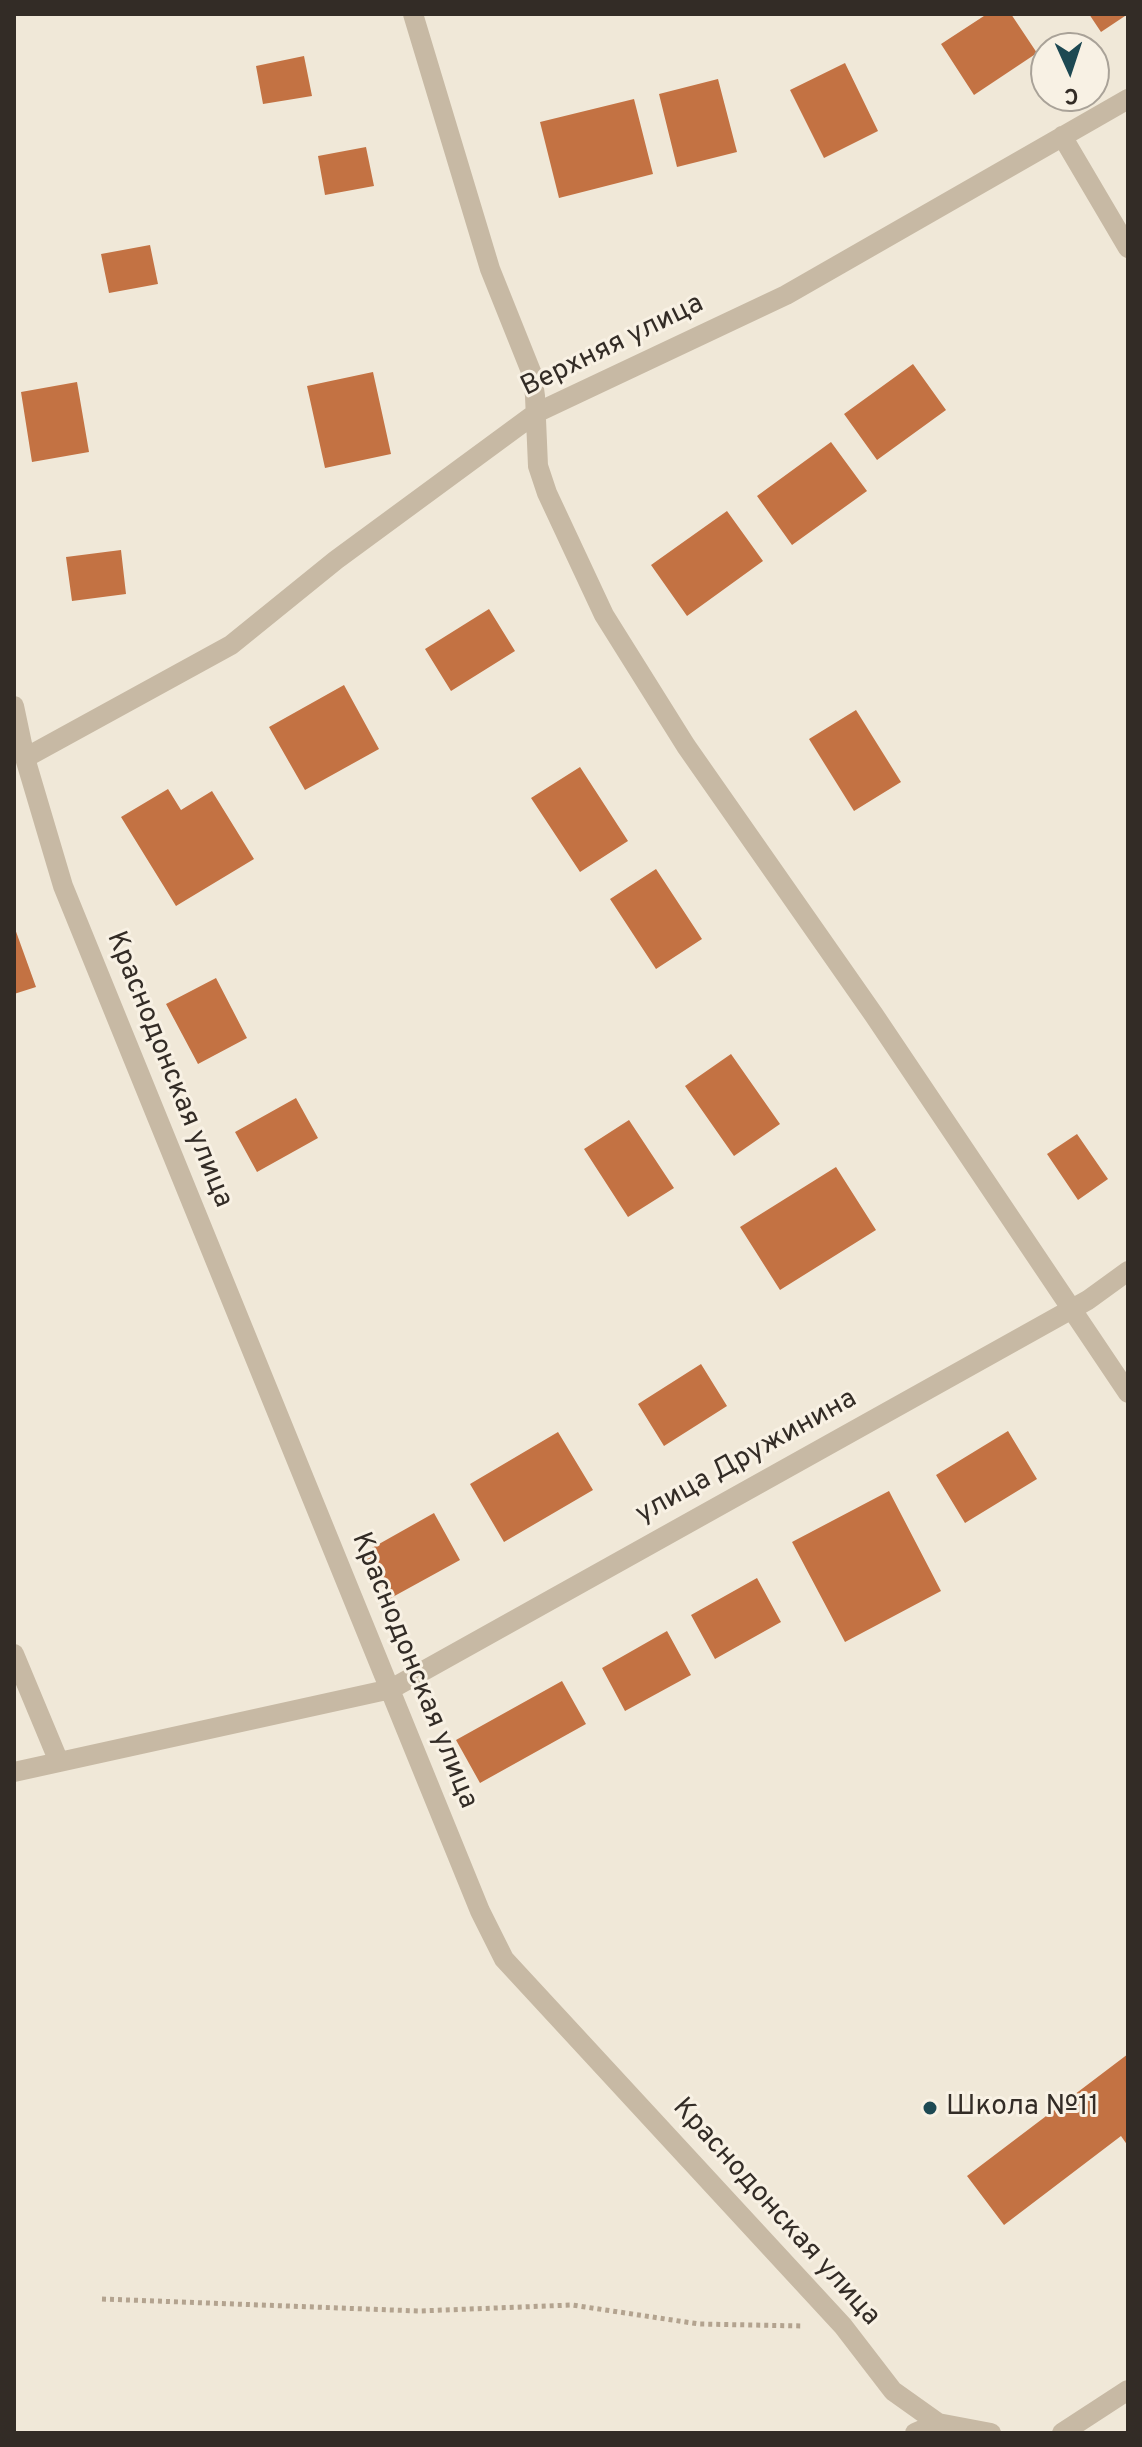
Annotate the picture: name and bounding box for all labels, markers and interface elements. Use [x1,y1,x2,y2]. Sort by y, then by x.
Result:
north arrow [1030,32,1110,112]
text: С [1063,81,1079,108]
street label: Верхняя улица [516,288,710,406]
street label: Краснодонская улица [97,927,239,1213]
street label: улица Дружинина [631,1383,863,1533]
street label: Краснодонская улица [342,1528,484,1814]
place label: Школа №11 [946,2091,1099,2125]
street label: Краснодонская улица [664,2092,886,2334]
marker: Школа №11 [921,2099,939,2117]

